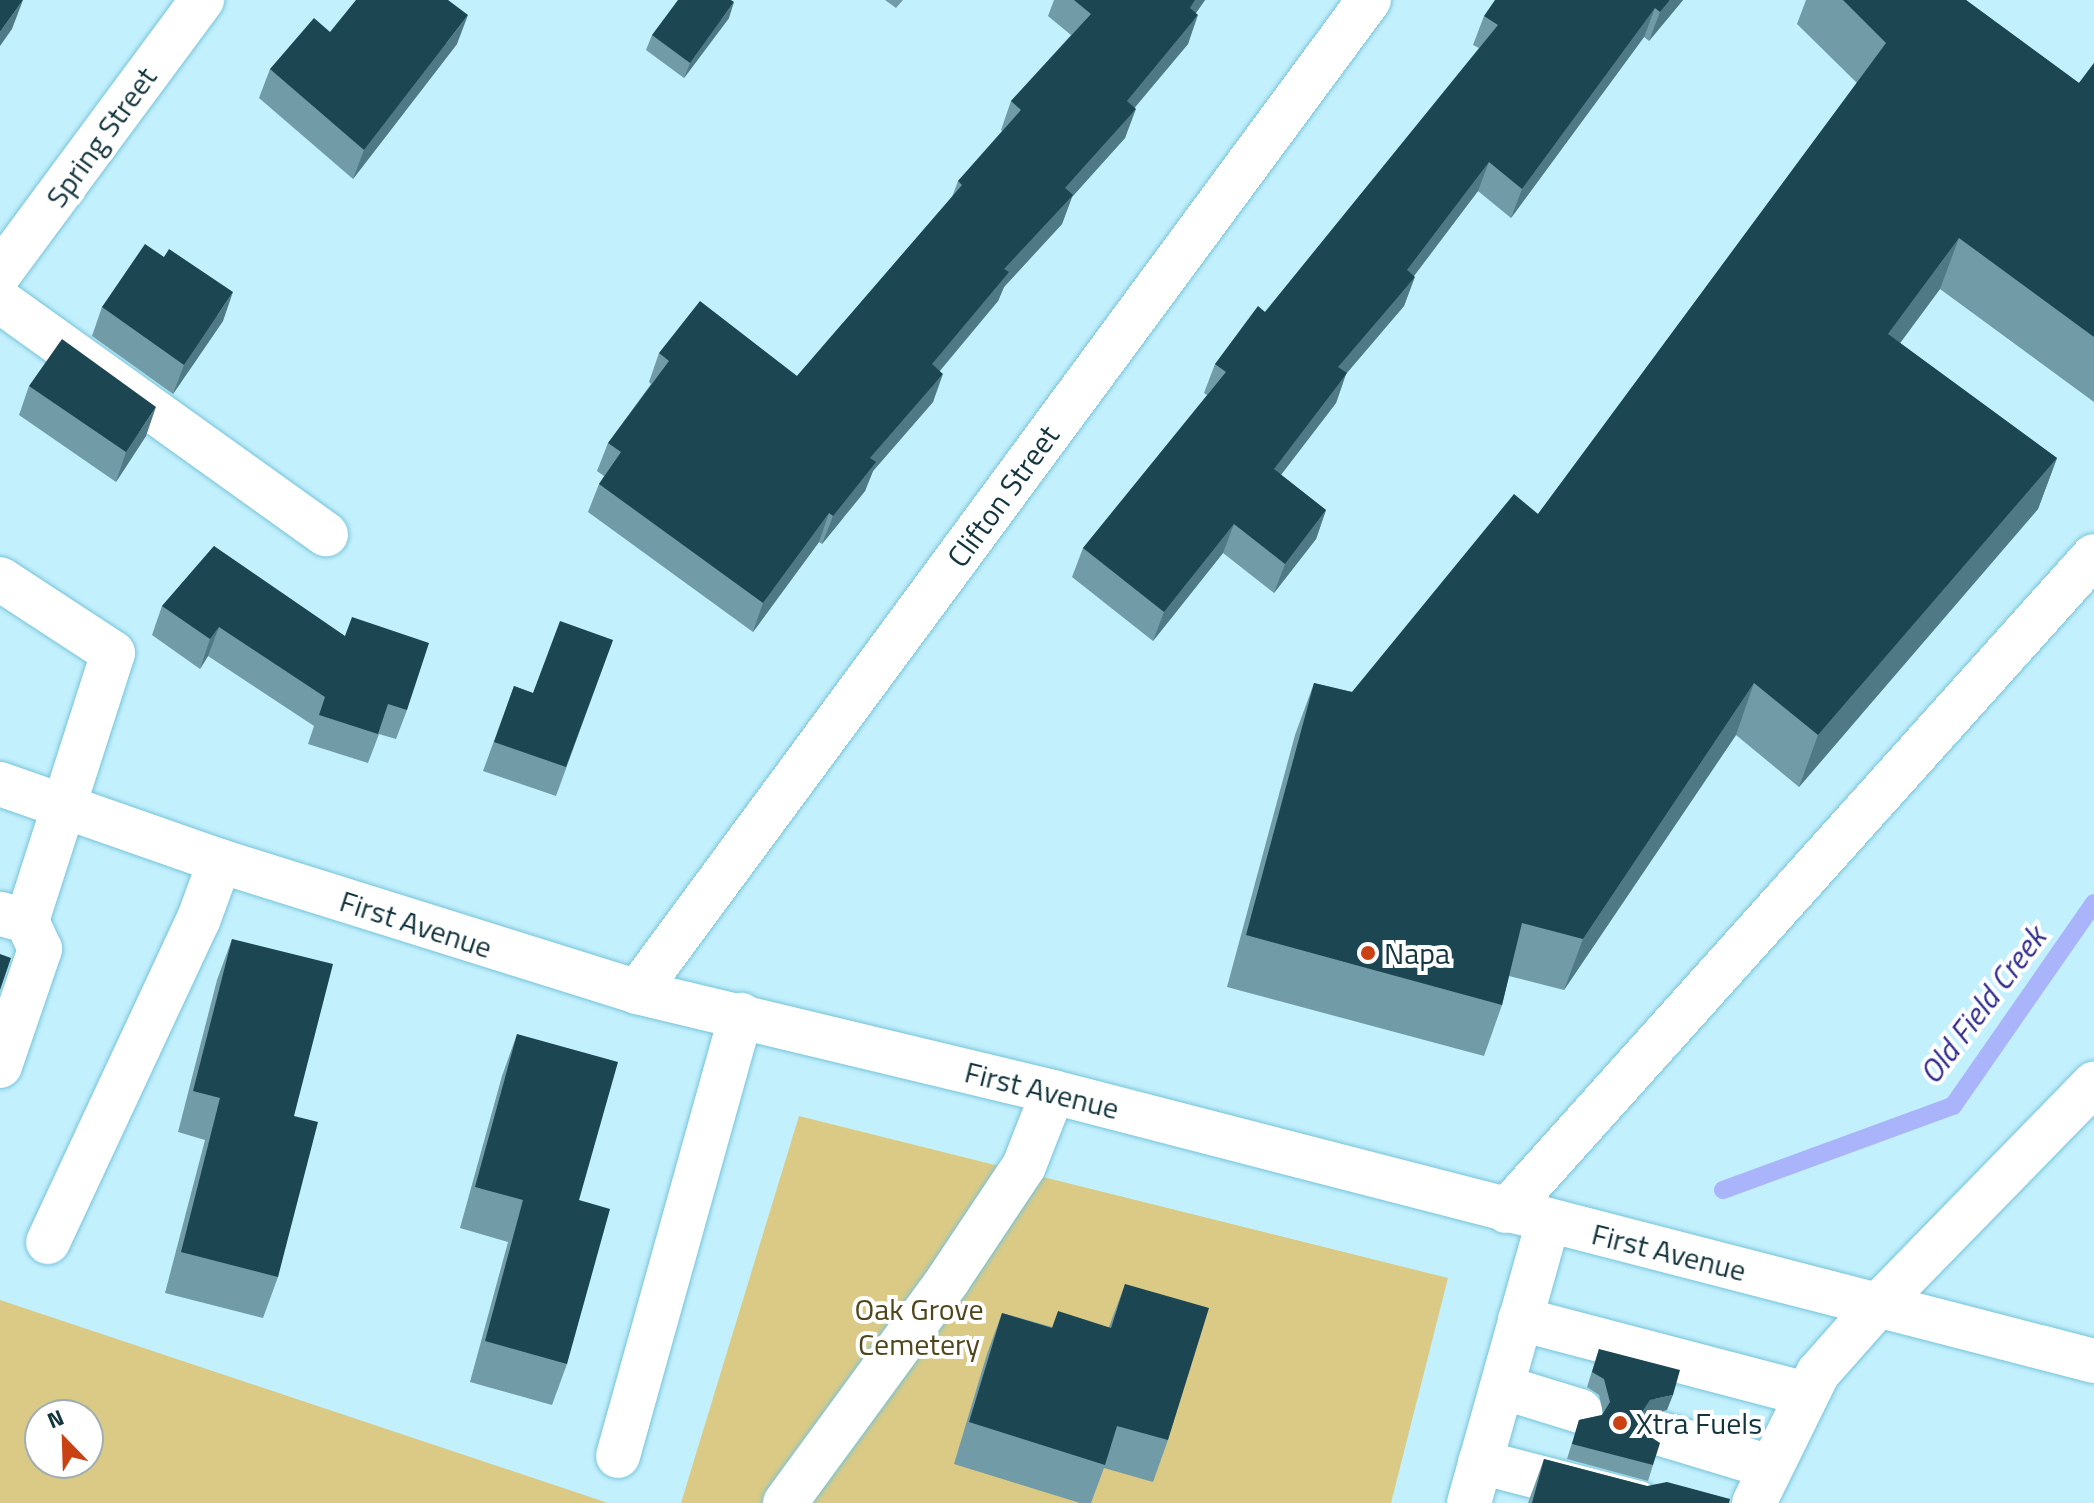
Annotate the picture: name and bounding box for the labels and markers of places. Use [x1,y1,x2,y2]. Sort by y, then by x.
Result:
place label: Napa [1384,935,1450,971]
marker: Napa [1359,944,1377,962]
place label: Xtra Fuels [1636,1405,1762,1441]
marker: Xtra Fuels [1611,1414,1629,1432]

